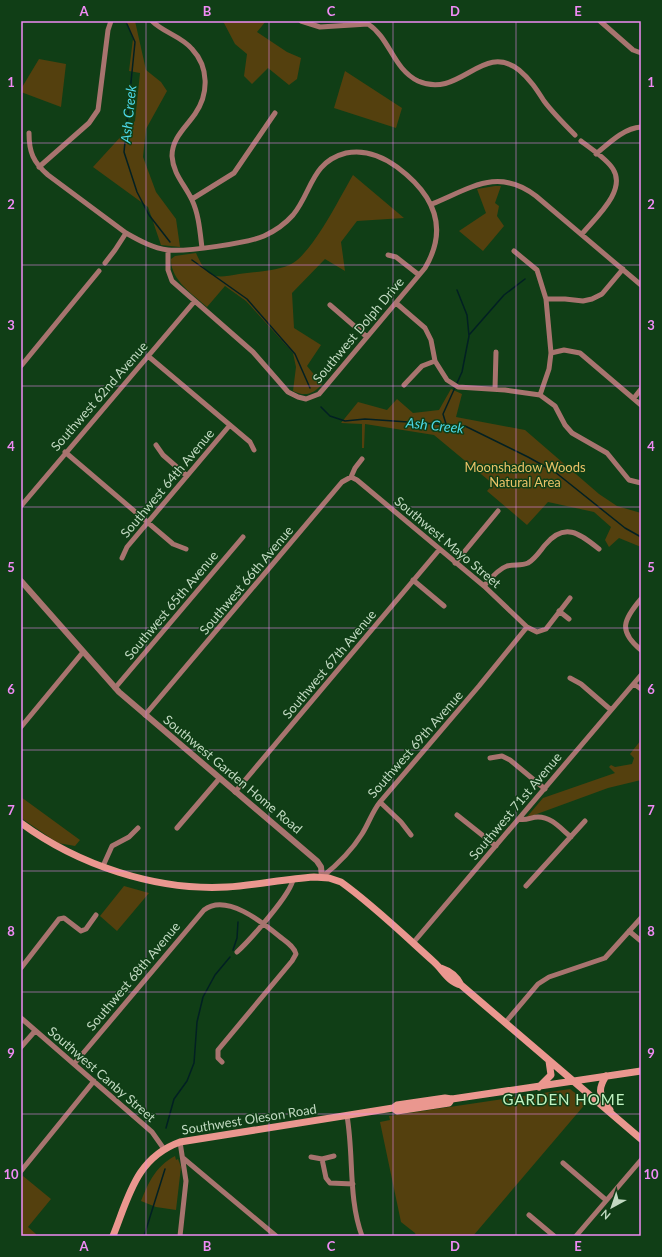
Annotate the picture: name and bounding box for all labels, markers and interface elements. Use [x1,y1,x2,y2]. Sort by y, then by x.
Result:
text: A [78,3,89,19]
text: B [203,3,212,19]
text: C [327,3,336,19]
text: D [450,3,460,19]
text: E [574,3,582,19]
text: 1 [7,74,15,90]
text: 1 [647,74,655,90]
water label: Ash Creek [116,84,140,145]
text: 2 [7,196,15,212]
text: 2 [647,196,655,212]
street label: Southwest Dolph Drive [309,274,407,386]
text: 3 [7,317,15,333]
text: 3 [647,317,655,333]
street label: Southwest 62nd Avenue [47,338,151,454]
water label: Ash Creek [404,413,465,437]
street label: Southwest 64th Avenue [117,425,217,541]
text: 4 [7,438,15,454]
text: 4 [647,438,655,454]
park label: Moonshadow Woods Natural Area [464,459,586,490]
street label: Southwest Mayo Street [392,493,505,591]
street label: Southwest 66th Avenue [196,522,296,638]
street label: Southwest 65th Avenue [121,547,221,663]
text: 5 [7,559,15,575]
text: 5 [647,559,655,575]
street label: Southwest 67th Avenue [279,606,379,722]
text: 6 [7,681,15,697]
text: 6 [647,681,655,697]
street label: Southwest 69th Avenue [364,687,466,801]
street label: Southwest Garden Home Road [160,711,306,837]
street label: Southwest 71st Avenue [465,749,565,863]
text: 7 [7,802,15,818]
text: 7 [647,802,655,818]
street label: Southwest 68th Avenue [83,918,183,1034]
text: 8 [7,923,15,939]
text: 8 [647,923,655,939]
street label: Southwest Canby Street [45,1023,159,1125]
text: 9 [7,1045,15,1061]
text: 9 [647,1045,655,1061]
district label: GARDEN HOME [503,1090,625,1108]
street label: Southwest Oleson Road [180,1100,318,1138]
text: 10 [3,1166,19,1182]
text: 10 [643,1166,659,1182]
north arrow [592,1187,632,1227]
text: N [598,1207,613,1223]
text: A [78,1238,89,1254]
text: B [203,1238,212,1254]
text: C [327,1238,336,1254]
text: D [450,1238,460,1254]
text: E [574,1238,582,1254]

